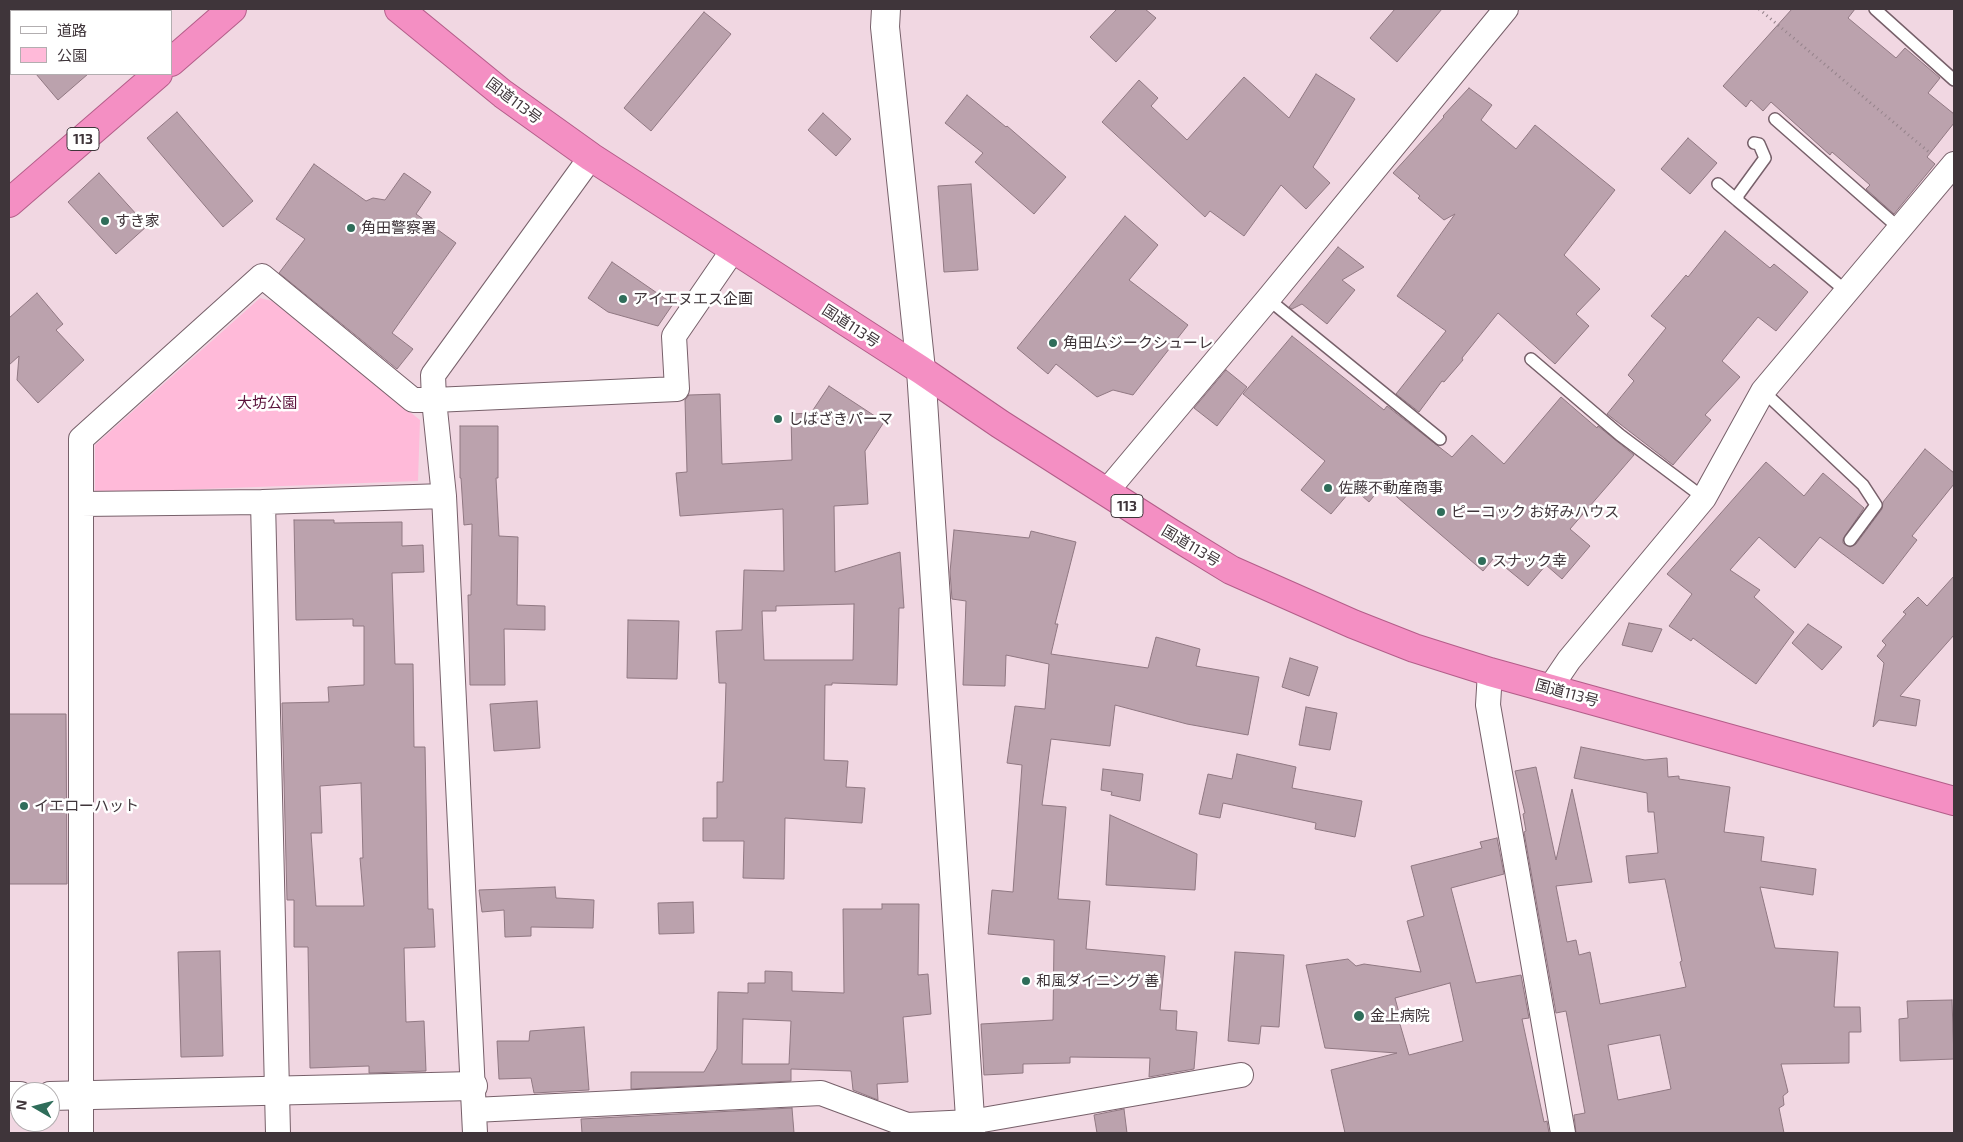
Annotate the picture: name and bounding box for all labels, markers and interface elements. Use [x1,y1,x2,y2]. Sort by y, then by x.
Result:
legend [10,10,172,75]
text: 道路 [57,21,87,39]
text: 公園 [57,46,87,64]
street label: 国道113号 [483,74,545,128]
road number: 113 [67,128,99,150]
place label: すき家 [115,212,160,230]
marker: すき家 [99,215,111,227]
place label: 角田警察署 [361,219,436,237]
marker: 角田警察署 [345,222,357,234]
place label: アイエヌエス企画 [633,290,753,308]
marker: アイエヌエス企画 [617,293,629,305]
street label: 国道113号 [819,301,883,351]
place label: 角田ムジークシューレ [1063,334,1213,352]
marker: 角田ムジークシューレ [1047,337,1059,349]
park label: 大坊公園 [237,394,297,412]
place label: しばざきパーマ [788,410,893,428]
marker: しばざきパーマ [772,413,784,425]
place label: 佐藤不動産商事 [1338,479,1443,497]
marker: 佐藤不動産商事 [1322,482,1334,494]
road number: 113 [1111,494,1143,518]
place label: ピーコック お好みハウス [1451,503,1619,521]
marker: ピーコック お好みハウス [1435,506,1447,518]
street label: 国道113号 [1158,521,1224,571]
place label: スナック幸 [1492,552,1567,570]
marker: スナック幸 [1476,555,1488,567]
street label: 国道113号 [1533,676,1601,710]
place label: イエローハット [34,797,139,815]
marker: イエローハット [18,800,30,812]
place label: 和風ダイニング 善 [1036,972,1159,990]
marker: 和風ダイニング 善 [1020,975,1032,987]
place label: 金上病院 [1370,1007,1430,1025]
marker: 金上病院 [1352,1009,1366,1023]
north arrow [10,1082,60,1132]
text: N [12,1099,30,1111]

